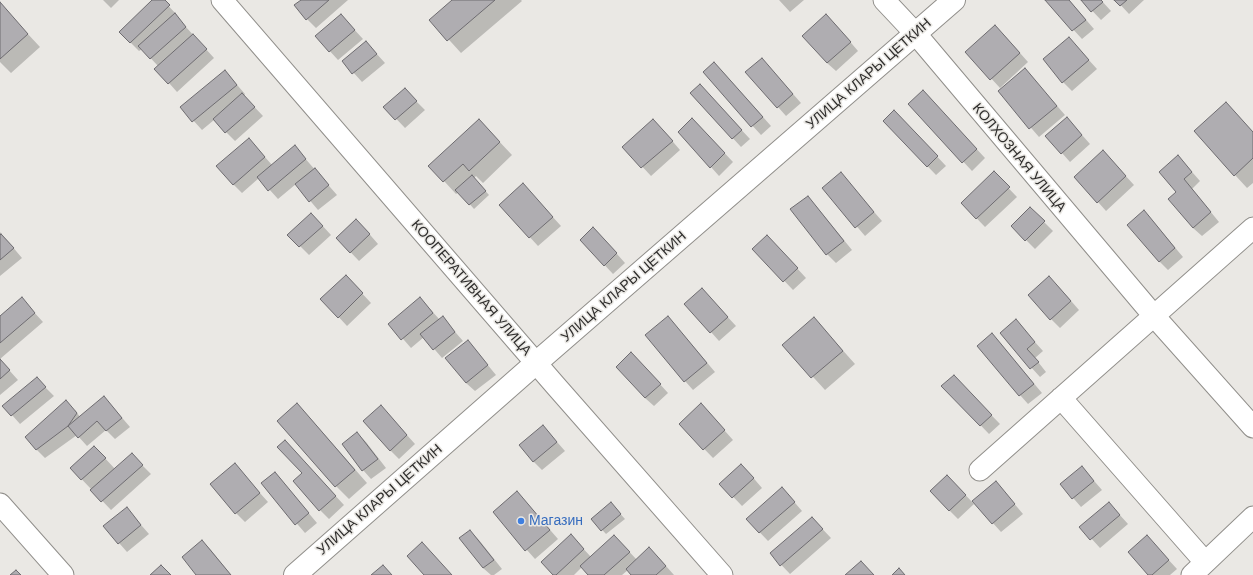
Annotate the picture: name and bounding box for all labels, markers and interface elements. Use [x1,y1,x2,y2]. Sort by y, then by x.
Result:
street label: УЛИЦА КЛАРЫ ЦЕТКИН [803,15,935,133]
street label: КОЛХОЗНАЯ УЛИЦА [969,100,1069,216]
street label: КООПЕРАТИВНАЯ УЛИЦА [407,217,535,359]
street label: УЛИЦА КЛАРЫ ЦЕТКИН [558,228,690,346]
street label: УЛИЦА КЛАРЫ ЦЕТКИН [314,441,446,559]
place label: Магазин [529,513,583,529]
marker: Магазин [516,516,526,526]

